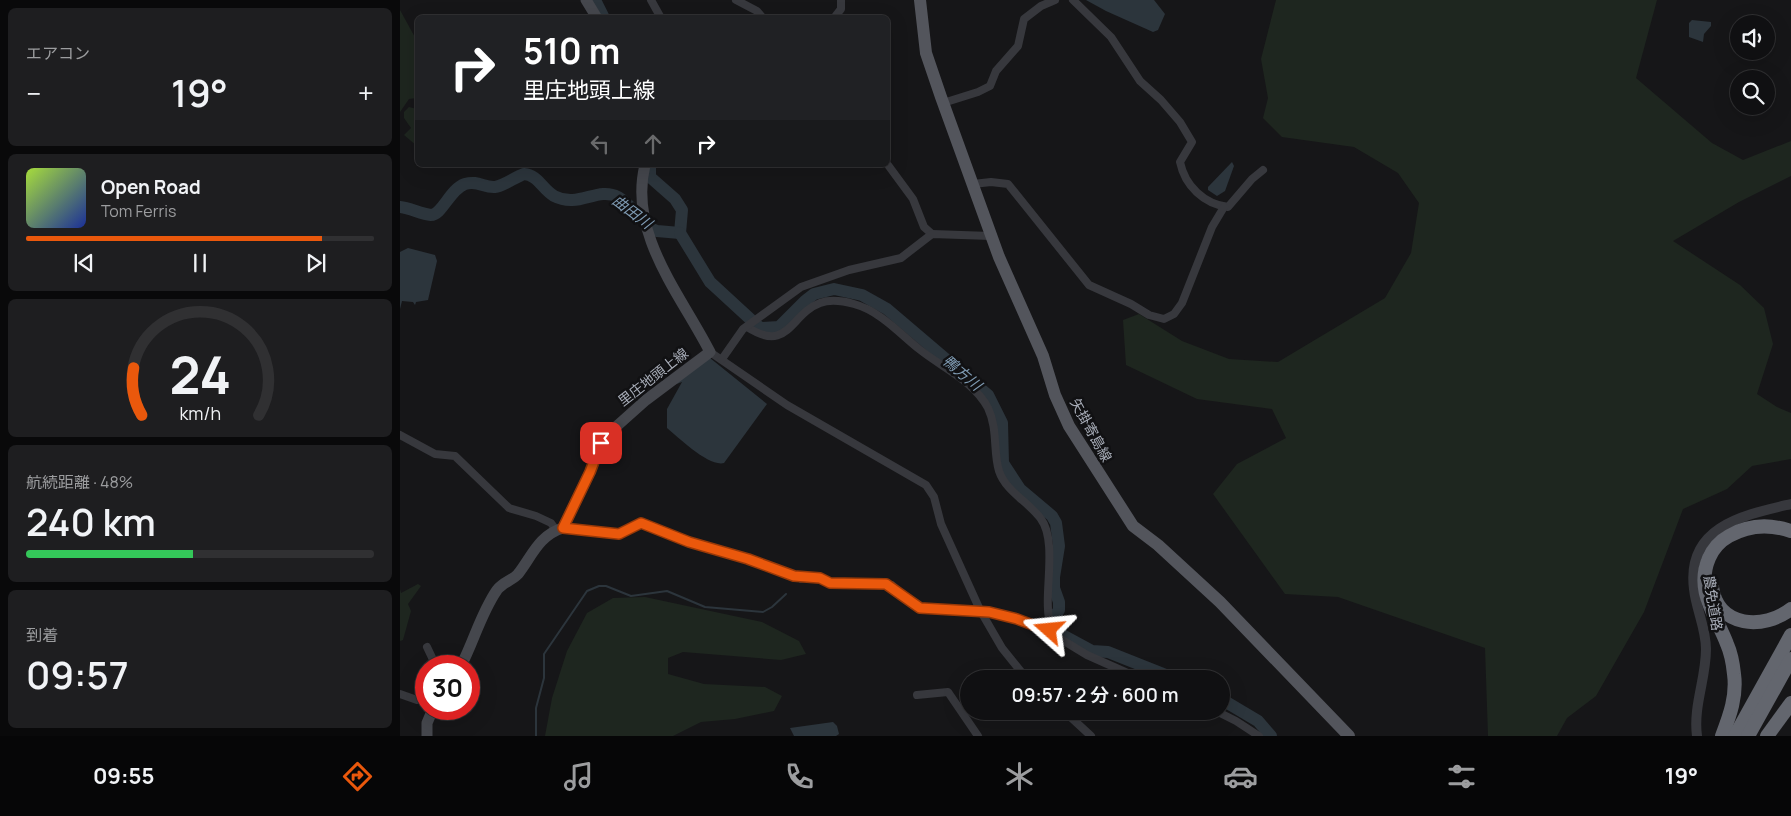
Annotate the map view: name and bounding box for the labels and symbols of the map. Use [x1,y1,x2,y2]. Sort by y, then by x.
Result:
water label: 曲田川 [608,190,658,235]
street label: 里庄地頭上線 [614,343,692,410]
water label: 鴨方川 [938,350,988,396]
street label: 矢掛寄島線 [1066,395,1117,465]
pin [580,422,622,464]
street label: 農免道路 [1700,574,1727,632]
position arrow [1022,603,1074,655]
speed limit sign: 30 [415,655,480,720]

